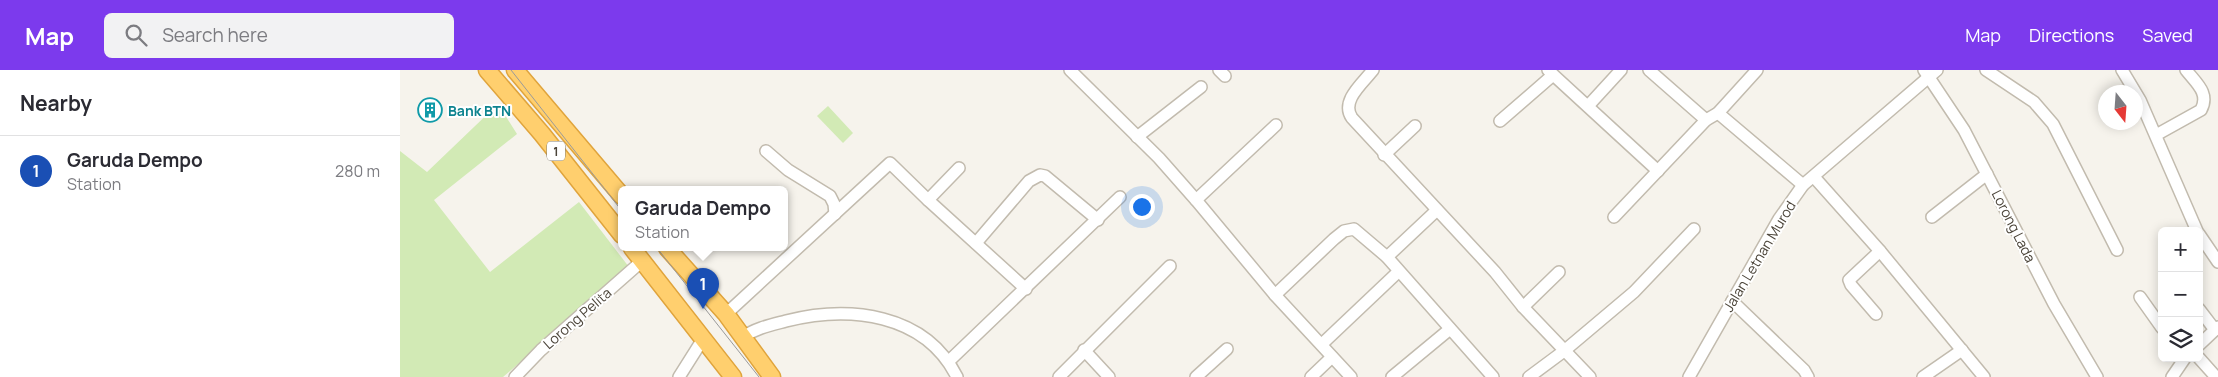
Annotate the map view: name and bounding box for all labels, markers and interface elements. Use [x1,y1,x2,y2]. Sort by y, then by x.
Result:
search box [104,13,454,58]
text: Map [25,19,74,52]
icon: search [122,21,150,49]
text: Search here [162,22,268,48]
text: Map [1965,23,2001,47]
text: Directions [2029,23,2114,47]
text: Saved [2142,23,2193,47]
north arrow [2098,85,2143,130]
text: Nearby [20,89,92,117]
building icon: Bank BTN [417,97,443,123]
place label: Bank BTN [448,101,511,120]
road number: 1 [547,142,565,160]
text: Garuda Dempo [67,147,203,173]
text: 1 [32,160,40,182]
text: 280 m [335,160,380,182]
text: Station [67,173,121,195]
popup [618,186,788,251]
street label: Lorong Lada [1988,186,2040,266]
your location [1129,194,1155,220]
text: Garuda Dempo [635,195,771,221]
street label: Jalan Letnan Murod [1718,197,1800,315]
text: Station [635,221,689,243]
map controls [2158,227,2203,362]
button: + [2158,227,2203,272]
pin: 1 [687,268,719,309]
button: − [2158,272,2203,317]
street label: Lorong Pelita [539,283,615,353]
button: layers [2158,317,2203,362]

